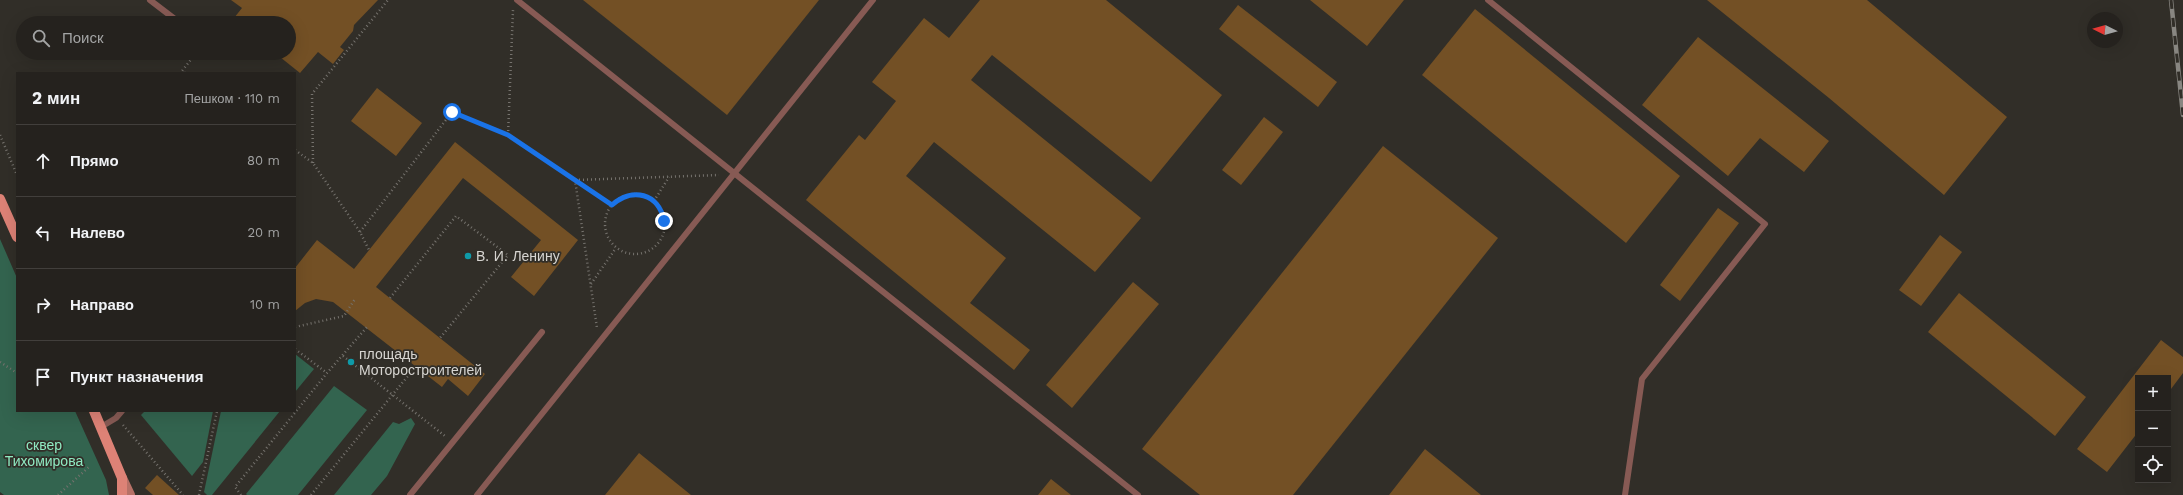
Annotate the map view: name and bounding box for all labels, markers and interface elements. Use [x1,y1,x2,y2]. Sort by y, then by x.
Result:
north arrow [2087,12,2123,48]
search box [16,16,296,60]
icon: search [30,27,52,49]
text: Поиск [62,29,104,47]
text: 2 мин [32,88,80,108]
text: Пешком · 110 m [184,91,280,106]
route start [443,103,461,121]
icon: ahead [32,150,54,172]
text: Прямо [70,152,119,170]
text: 80 m [247,153,280,168]
route end [655,212,673,230]
icon: left [32,222,54,244]
text: Налево [70,224,125,242]
text: 20 m [248,225,280,240]
place label: В. И. Ленину [476,248,560,264]
marker: В. И. Ленину [463,251,473,261]
icon: right [32,294,54,316]
text: Направо [70,296,134,314]
text: 10 m [250,297,280,312]
place label: площадь Моторостроителей [359,346,482,378]
marker: площадь Моторостроителей [346,357,356,367]
icon: arrive [32,366,54,388]
text: Пункт назначения [70,368,203,386]
map controls [2135,375,2171,483]
button: + [2135,375,2171,411]
button: − [2135,411,2171,447]
park label: сквер Тихомирова [5,437,83,469]
button: locate [2135,447,2171,483]

